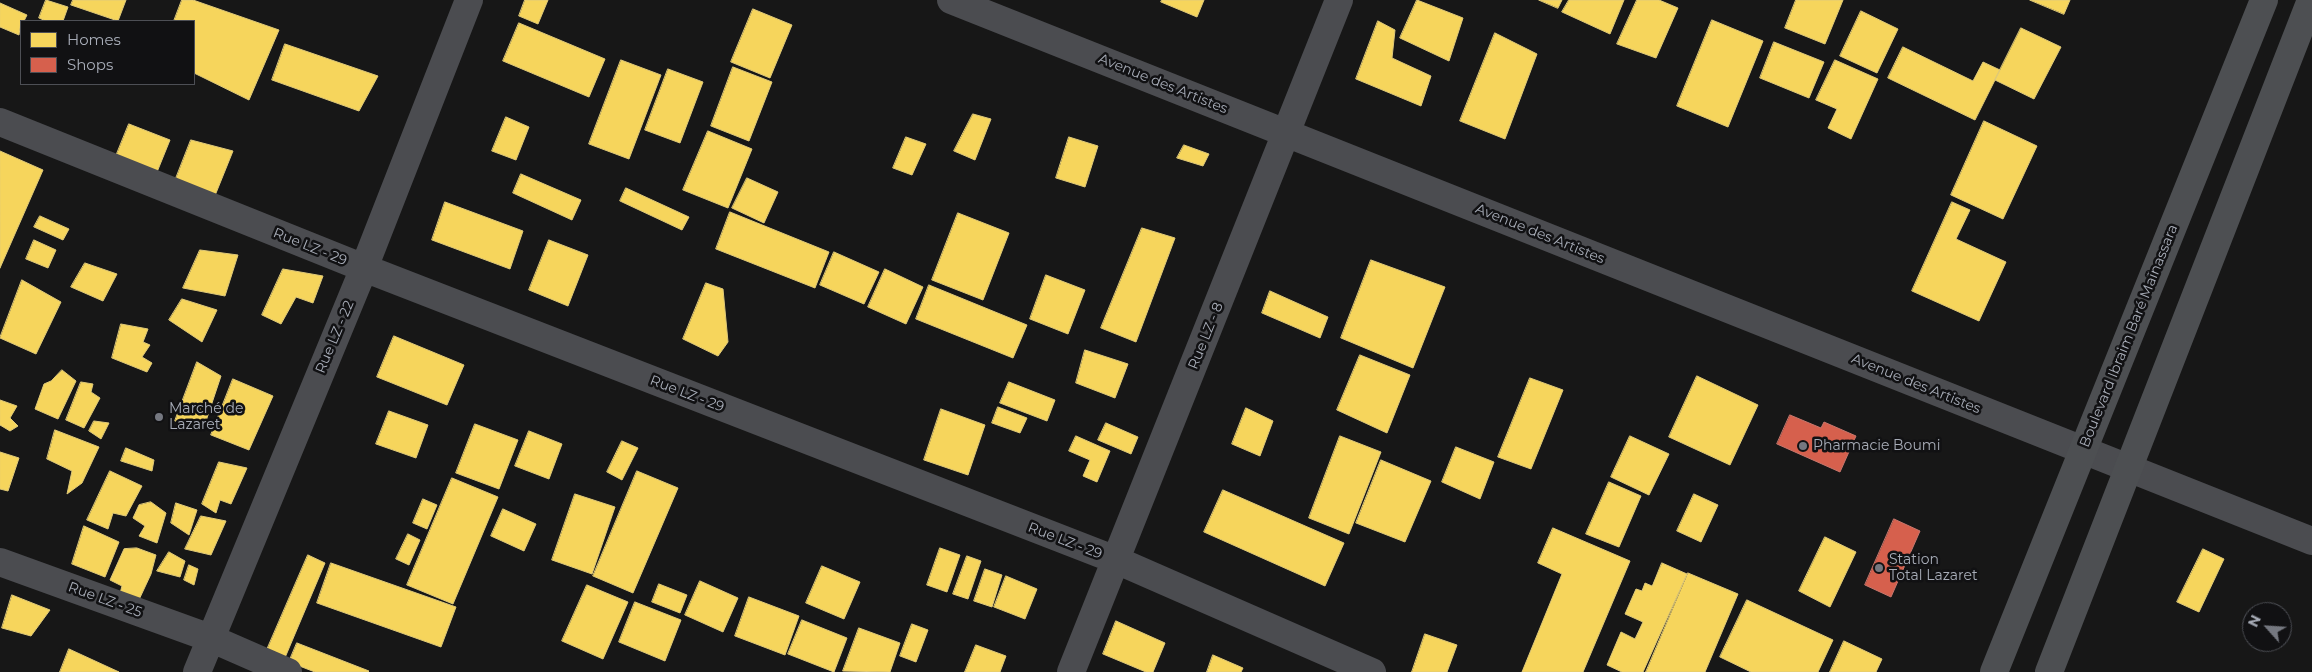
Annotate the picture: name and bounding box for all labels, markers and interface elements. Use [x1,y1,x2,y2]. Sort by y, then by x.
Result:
legend [20,20,195,85]
text: Homes [67,30,121,49]
street label: Avenue des Artistes [1096,50,1230,118]
text: Shops [67,55,113,74]
street label: Avenue des Artistes [1473,200,1607,268]
street label: Boulevard Ibraim Baré Maïnassara [2076,222,2182,450]
street label: Rue LZ - 29 [271,225,349,269]
street label: Rue LZ - 22 [312,298,358,376]
street label: Rue LZ - 8 [1185,300,1227,372]
street label: Avenue des Artistes [1849,350,1983,418]
street label: Rue LZ - 29 [647,372,727,416]
place label: Marché de Lazaret [169,401,243,434]
marker: Marché de Lazaret [153,411,165,423]
place label: Pharmacie Boumi [1813,438,1940,454]
marker: Pharmacie Boumi [1797,440,1809,452]
street label: Rue LZ - 29 [1025,519,1105,563]
place label: Station Total Lazaret [1889,552,1978,584]
marker: Station Total Lazaret [1873,562,1885,574]
street label: Rue LZ - 25 [66,579,144,621]
north arrow [2242,602,2292,652]
text: N [2244,612,2265,630]

